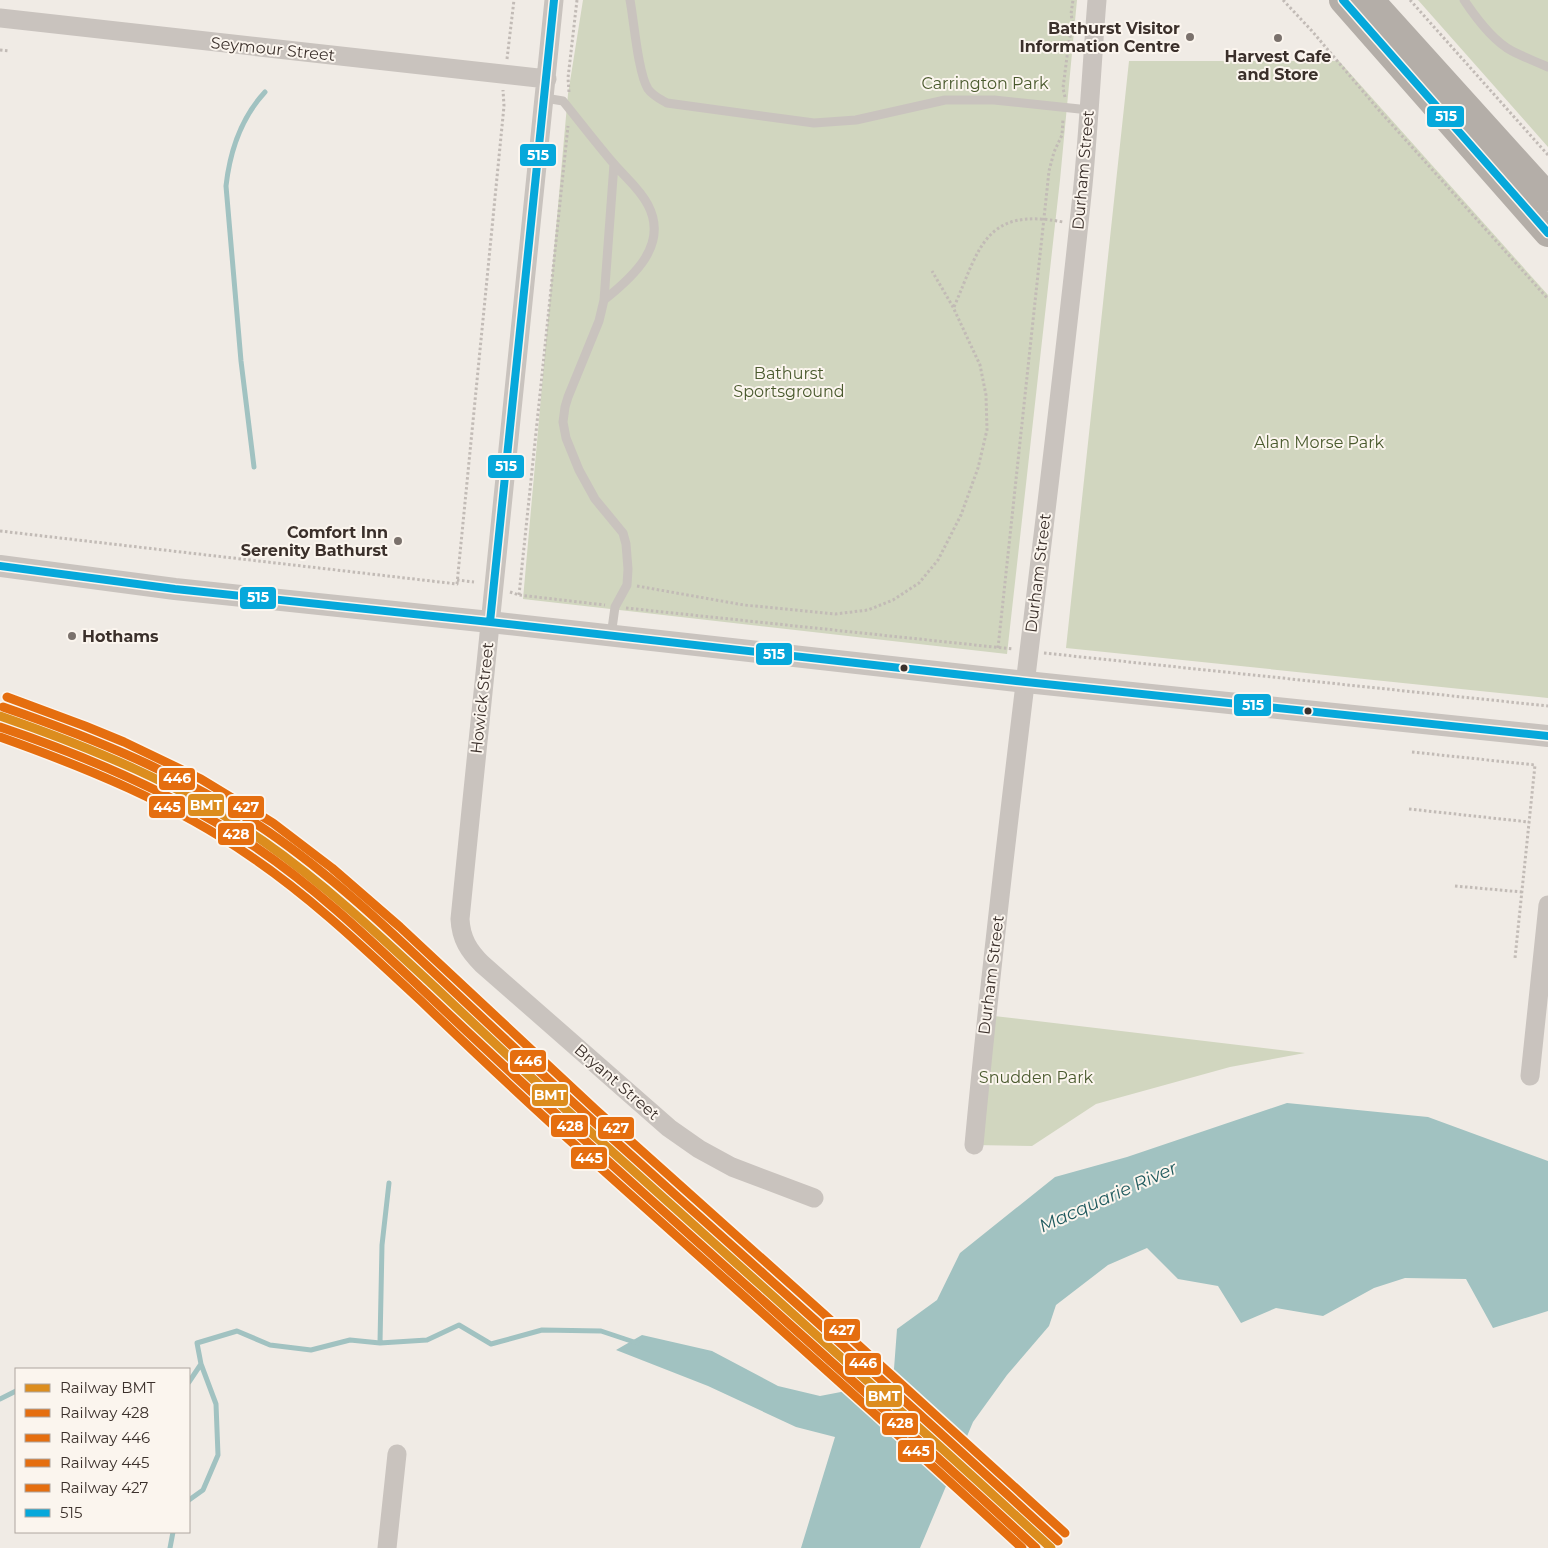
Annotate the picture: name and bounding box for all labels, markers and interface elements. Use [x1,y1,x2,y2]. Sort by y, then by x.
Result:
place label: Bathurst Visitor Information Centre [1020,19,1180,56]
marker: Bathurst Visitor Information Centre [1184,31,1196,43]
marker: Harvest Cafe and Store [1272,32,1284,44]
street label: Seymour Street [210,33,337,65]
place label: Harvest Cafe and Store [1225,47,1331,84]
park label: Carrington Park [921,74,1049,93]
line badge: 515 [1426,105,1465,128]
text: 515 [1435,107,1457,125]
street label: Durham Street [1068,109,1098,231]
line badge: 515 [519,143,557,167]
text: 515 [527,146,549,164]
park label: Bathurst Sportsground [733,364,845,401]
park label: Alan Morse Park [1254,433,1384,452]
line badge: 515 [487,454,525,479]
text: 515 [495,457,517,475]
street label: Durham Street [1021,512,1055,634]
place label: Comfort Inn Serenity Bathurst [241,523,388,560]
marker: Comfort Inn Serenity Bathurst [392,535,404,547]
line badge: 515 [239,586,277,610]
text: 515 [247,588,269,606]
place label: Hothams [82,627,159,646]
marker: Hothams [66,630,78,642]
street label: Howick Street [467,641,497,755]
line badge: 515 [755,642,793,666]
text: 515 [763,645,785,663]
unlabelled marker [899,663,909,673]
line badge: 515 [1233,693,1272,717]
text: 515 [1242,696,1264,714]
unlabelled marker [1303,706,1313,716]
line badge: 446 [158,767,196,791]
text: 446 [163,769,191,787]
line badge: BMT [187,793,225,817]
line badge: 445 [148,795,186,819]
line badge: 427 [227,795,265,819]
text: BMT [190,796,223,814]
text: 445 [153,798,181,816]
text: 427 [233,798,260,816]
line badge: 428 [217,822,255,846]
text: 428 [222,825,250,843]
street label: Durham Street [974,914,1008,1036]
street label: Bryant Street [571,1040,664,1124]
line badge: 446 [509,1049,547,1073]
text: 446 [514,1052,542,1070]
park label: Snudden Park [979,1068,1094,1087]
line badge: BMT [531,1083,569,1107]
text: BMT [534,1086,567,1104]
line badge: 428 [550,1114,589,1138]
line badge: 427 [597,1116,635,1140]
text: 428 [556,1117,584,1135]
text: 427 [603,1119,630,1137]
line badge: 445 [570,1146,608,1170]
text: 445 [575,1149,603,1167]
water label: Macquarie River [1036,1156,1181,1237]
line badge: 427 [823,1318,861,1342]
text: 427 [829,1321,856,1339]
line badge: 446 [844,1352,882,1376]
text: 446 [849,1354,877,1372]
legend [15,1368,190,1533]
text: Railway BMT [60,1378,156,1397]
line badge: BMT [865,1384,903,1408]
text: BMT [868,1387,901,1405]
text: Railway 428 [60,1403,149,1422]
line badge: 428 [881,1412,919,1436]
text: 428 [886,1414,914,1432]
text: Railway 446 [60,1428,150,1447]
line badge: 445 [897,1439,935,1463]
text: 445 [902,1442,930,1460]
text: Railway 445 [60,1453,150,1472]
text: Railway 427 [60,1478,149,1497]
text: 515 [60,1503,82,1522]

